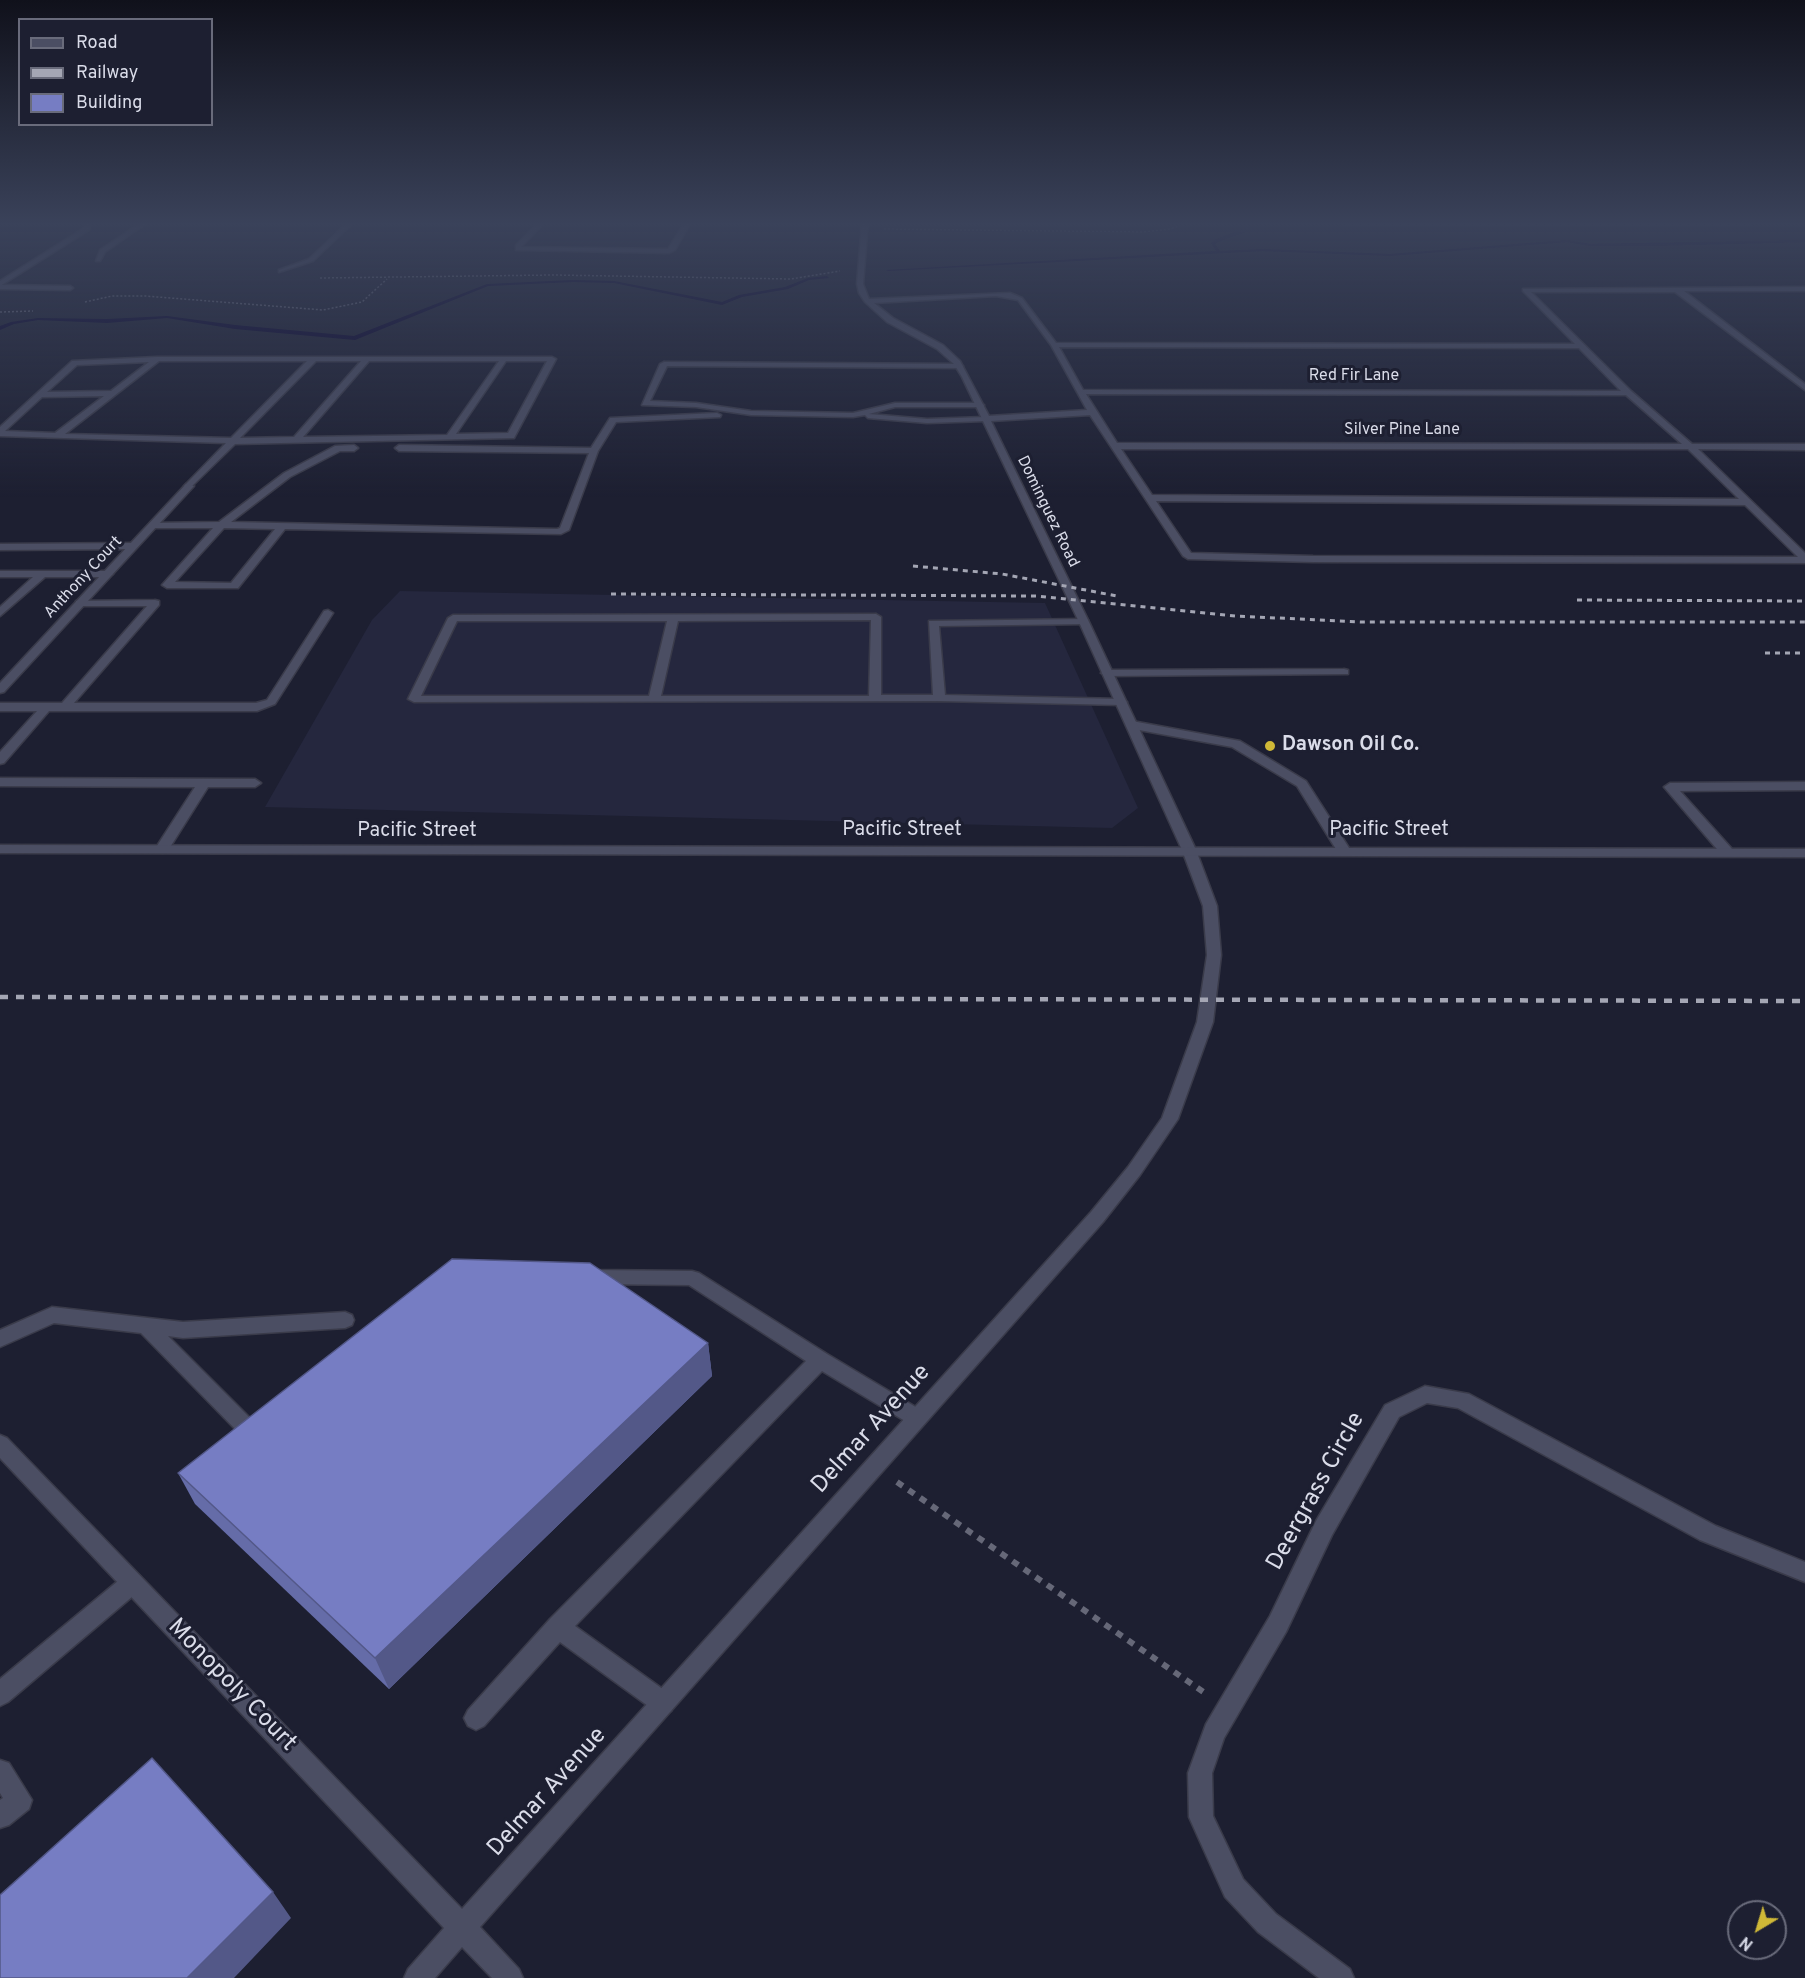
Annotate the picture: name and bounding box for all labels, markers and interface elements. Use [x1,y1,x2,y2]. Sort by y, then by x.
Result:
legend [18,18,213,126]
text: Road [76,32,118,55]
text: Railway [76,62,138,85]
text: Building [76,92,142,115]
street label: Red Fir Lane [1309,367,1399,387]
street label: Silver Pine Lane [1344,421,1460,441]
street label: Dominguez Road [1012,453,1082,571]
street label: Anthony Court [41,533,127,623]
place label: Dawson Oil Co. [1282,734,1419,758]
marker: Dawson Oil Co. [1263,739,1277,753]
street label: Pacific Street [842,819,962,843]
street label: Pacific Street [1329,819,1449,843]
street label: Pacific Street [357,820,477,844]
street label: Delmar Avenue [806,1359,938,1501]
street label: Deergrass Circle [1262,1408,1372,1576]
street label: Monopoly Court [160,1614,302,1758]
street label: Delmar Avenue [482,1722,614,1864]
north arrow [1727,1900,1787,1960]
text: N [1736,1931,1758,1954]

